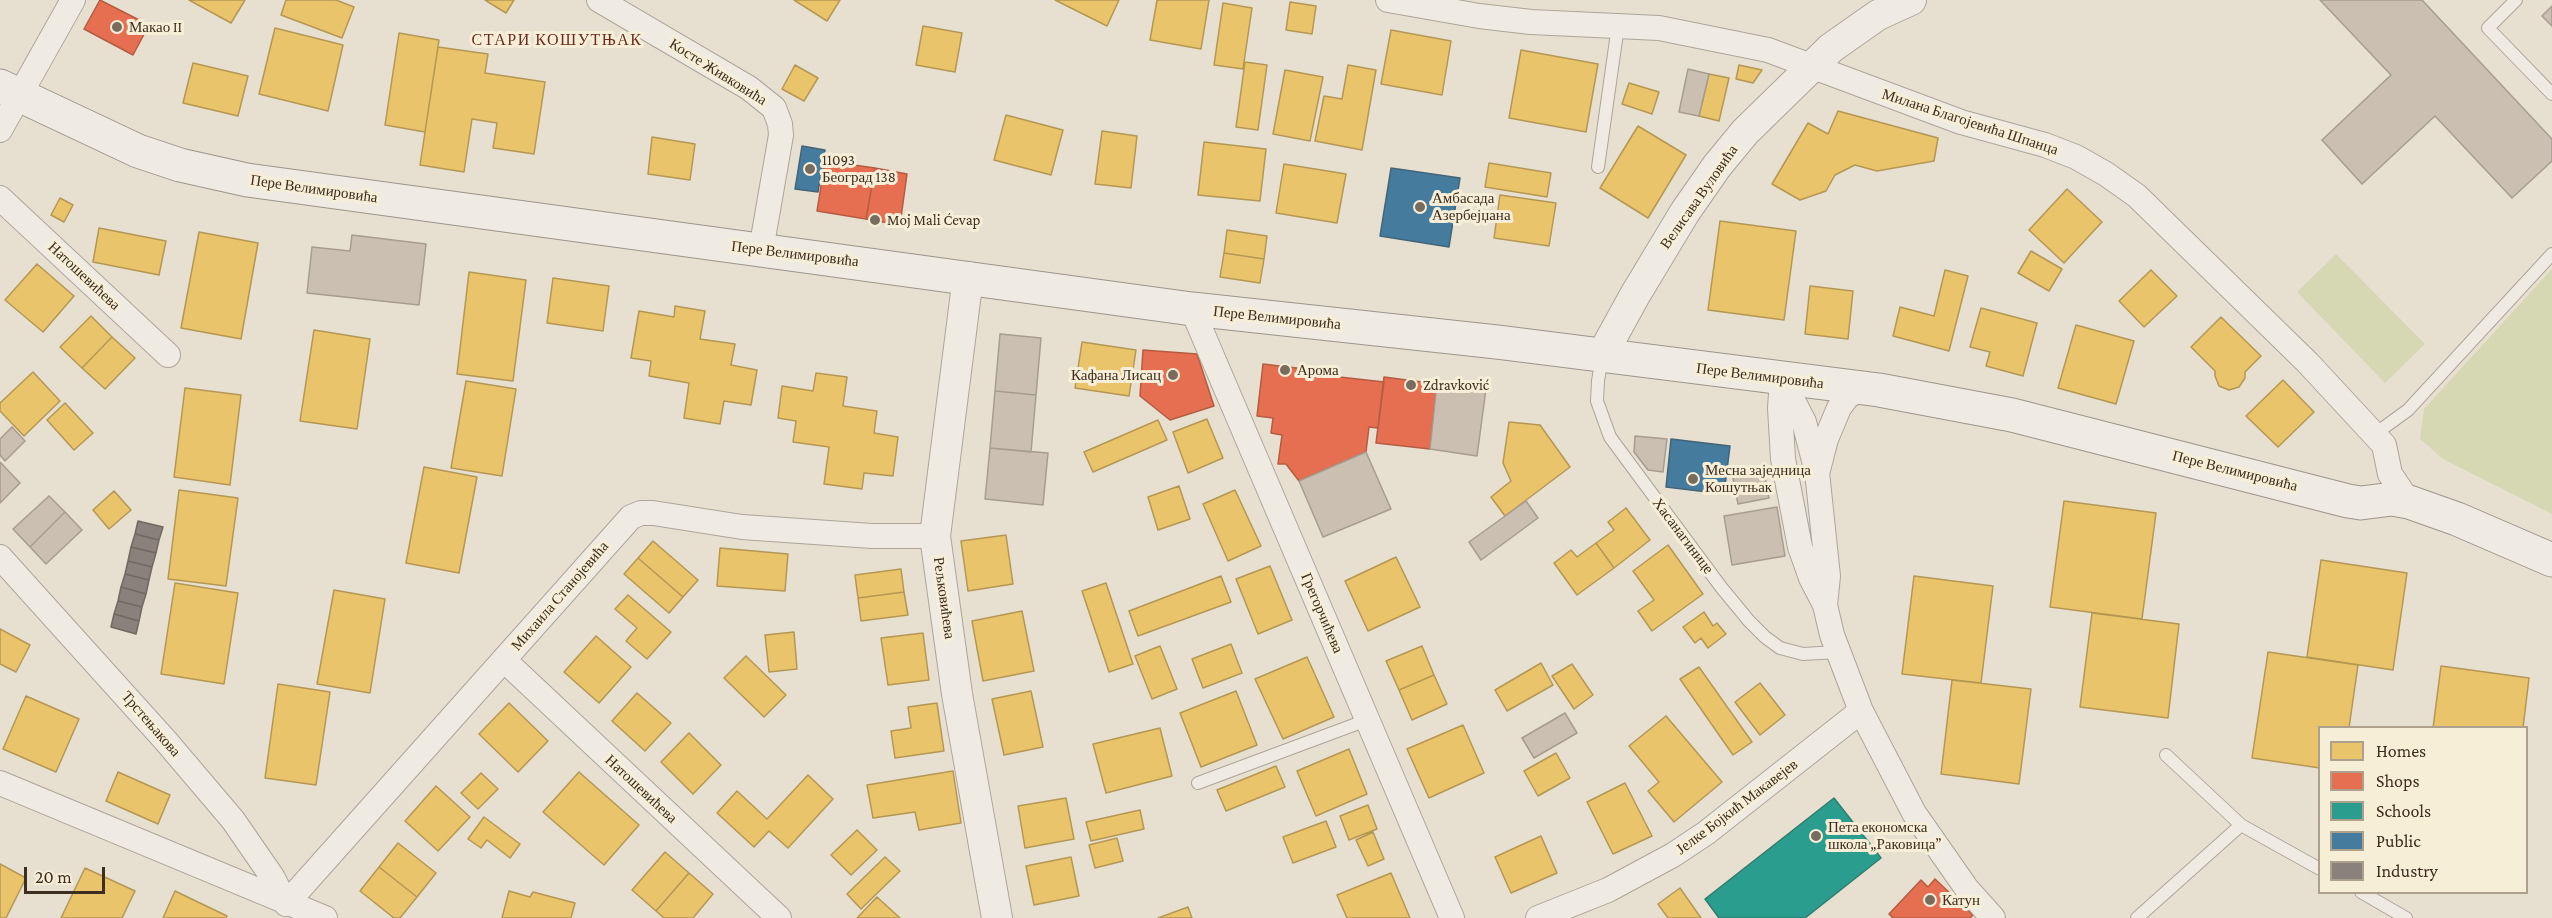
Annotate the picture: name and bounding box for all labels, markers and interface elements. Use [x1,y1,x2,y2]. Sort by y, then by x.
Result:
place label: Макао II [129,18,182,36]
marker: Макао II [110,20,124,34]
district label: СТАРИ КОШУТЊАК [472,30,642,50]
street label: Косте Живковића [666,35,770,109]
street label: Милана Благојевића Шпанца [1880,85,2060,159]
street label: Велисава Вуловића [1656,141,1742,253]
place label: 11093 Београд 138 [822,151,896,186]
marker: 11093 Београд 138 [803,162,817,176]
street label: Пере Велимировића [249,171,379,207]
place label: Амбасада Азербејџана [1432,189,1511,224]
marker: Амбасада Азербејџана [1413,200,1427,214]
place label: Moj Mali Ćevap [887,211,980,229]
marker: Moj Mali Ćevap [868,213,882,227]
street label: Пере Велимировића [730,237,860,271]
street label: Натошевићева [44,238,124,314]
street label: Пере Велимировића [1212,302,1342,334]
street label: Пере Велимировића [1695,359,1825,393]
place label: Арома [1297,361,1339,379]
marker: Арома [1278,363,1292,377]
place label: Кафана Лисац [1071,366,1161,384]
marker: Кафана Лисац [1166,368,1180,382]
place label: Zdravković [1423,376,1489,394]
marker: Zdravković [1404,378,1418,392]
street label: Пере Велимировића [2171,447,2299,495]
place label: Месна заједница Кошутњак [1705,461,1811,496]
marker: Месна заједница Кошутњак [1686,472,1700,486]
street label: Хасанагинице [1649,494,1717,578]
street label: Михаила Станојевића [508,538,612,654]
street label: Рељковићева [929,556,959,640]
street label: Грегорчићева [1297,570,1347,656]
street label: Трстењакова [118,688,184,760]
legend [2318,726,2528,894]
text: Homes [2376,741,2426,761]
street label: Натошевићева [601,751,681,827]
street label: Јелке Бојкић Макавејев [1673,755,1801,859]
text: Shops [2376,771,2420,791]
text: Schools [2376,801,2431,821]
place label: Пета економска школа „Раковица” [1828,818,1942,853]
marker: Пета економска школа „Раковица” [1809,829,1823,843]
text: Public [2376,831,2421,851]
scale bar [27,855,108,893]
text: Industry [2376,861,2438,881]
text: 20 m [35,867,72,887]
place label: Катун [1942,891,1980,909]
marker: Катун [1923,893,1937,907]

